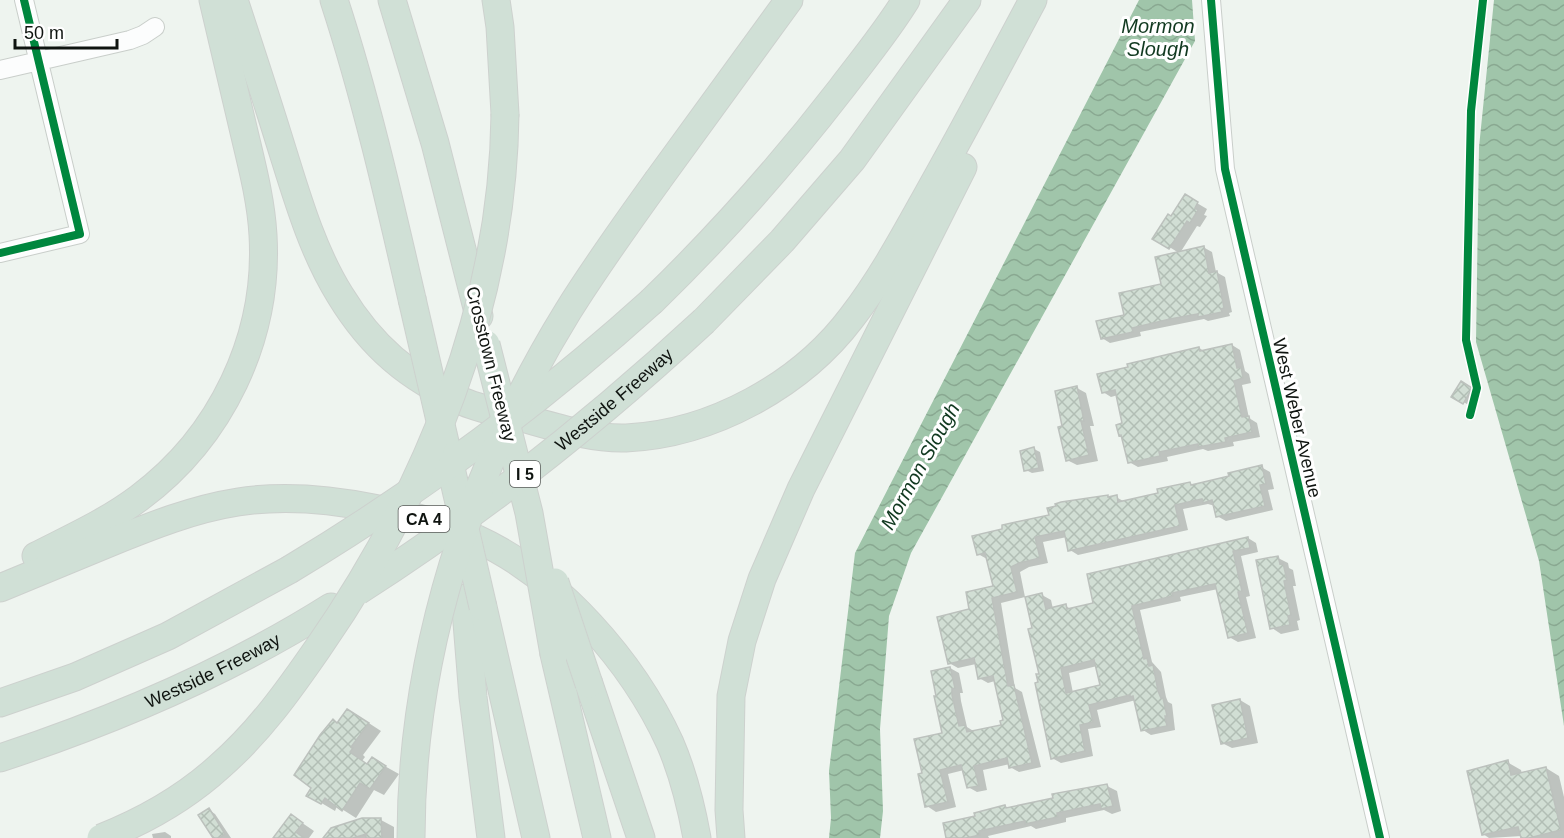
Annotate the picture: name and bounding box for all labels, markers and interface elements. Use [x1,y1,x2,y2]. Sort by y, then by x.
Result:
scale bar [15,12,117,50]
water label: Mormon Slough [1121,15,1195,60]
text: 50 m [24,23,64,43]
street label: Crosstown Freeway [462,284,520,444]
street label: West Weber Avenue [1269,336,1325,500]
street label: Westside Freeway [551,344,677,455]
water label: Mormon Slough [876,399,964,533]
road number: I 5 [510,461,540,487]
road number: CA 4 [398,506,450,532]
street label: Westside Freeway [142,629,284,712]

